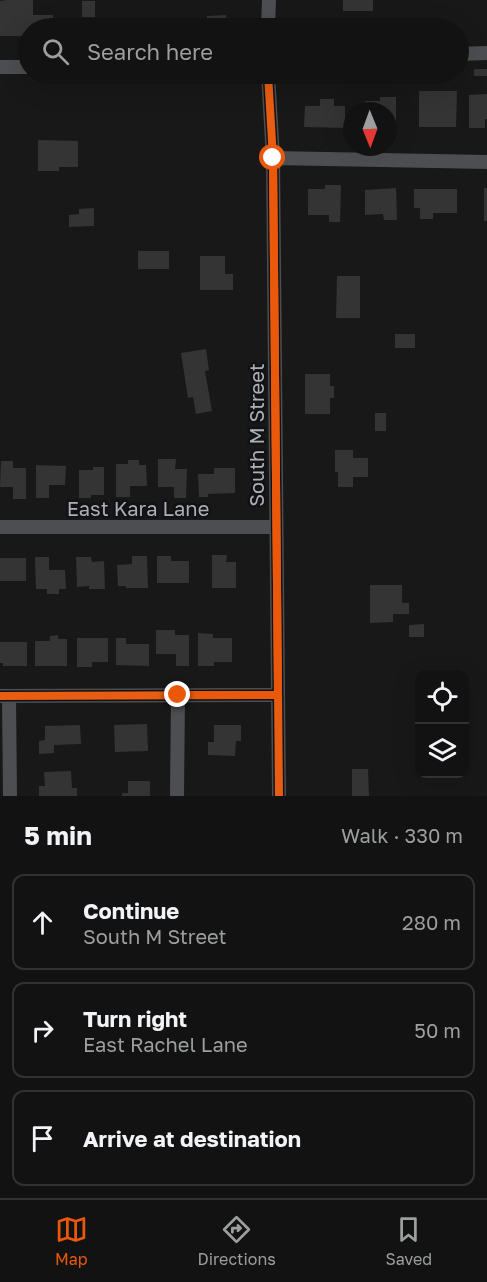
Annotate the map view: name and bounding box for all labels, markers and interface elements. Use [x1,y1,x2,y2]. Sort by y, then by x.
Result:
search box [18,18,469,84]
icon: search [39,35,72,68]
text: Search here [87,38,213,65]
north arrow [343,102,397,156]
route start [259,144,285,170]
street label: South M Street [244,363,268,507]
street label: East Kara Lane [67,496,209,520]
map controls [415,670,469,778]
button: locate [415,670,469,724]
route end [164,681,190,707]
button: layers [415,724,469,778]
text: 5 min [24,820,92,851]
text: Walk · 330 m [341,823,463,847]
text: Continue [83,897,179,924]
icon: ahead [26,906,59,939]
text: 280 m [402,910,461,934]
text: South M Street [83,924,227,948]
text: Turn right [83,1005,187,1032]
icon: right [26,1014,59,1047]
text: 50 m [414,1018,461,1042]
text: East Rachel Lane [83,1032,248,1056]
icon: arrive [26,1122,59,1155]
text: Arrive at destination [83,1125,301,1152]
tab: Map [55,1213,88,1269]
tab: Directions [198,1213,276,1269]
tab: Saved [385,1213,432,1269]

